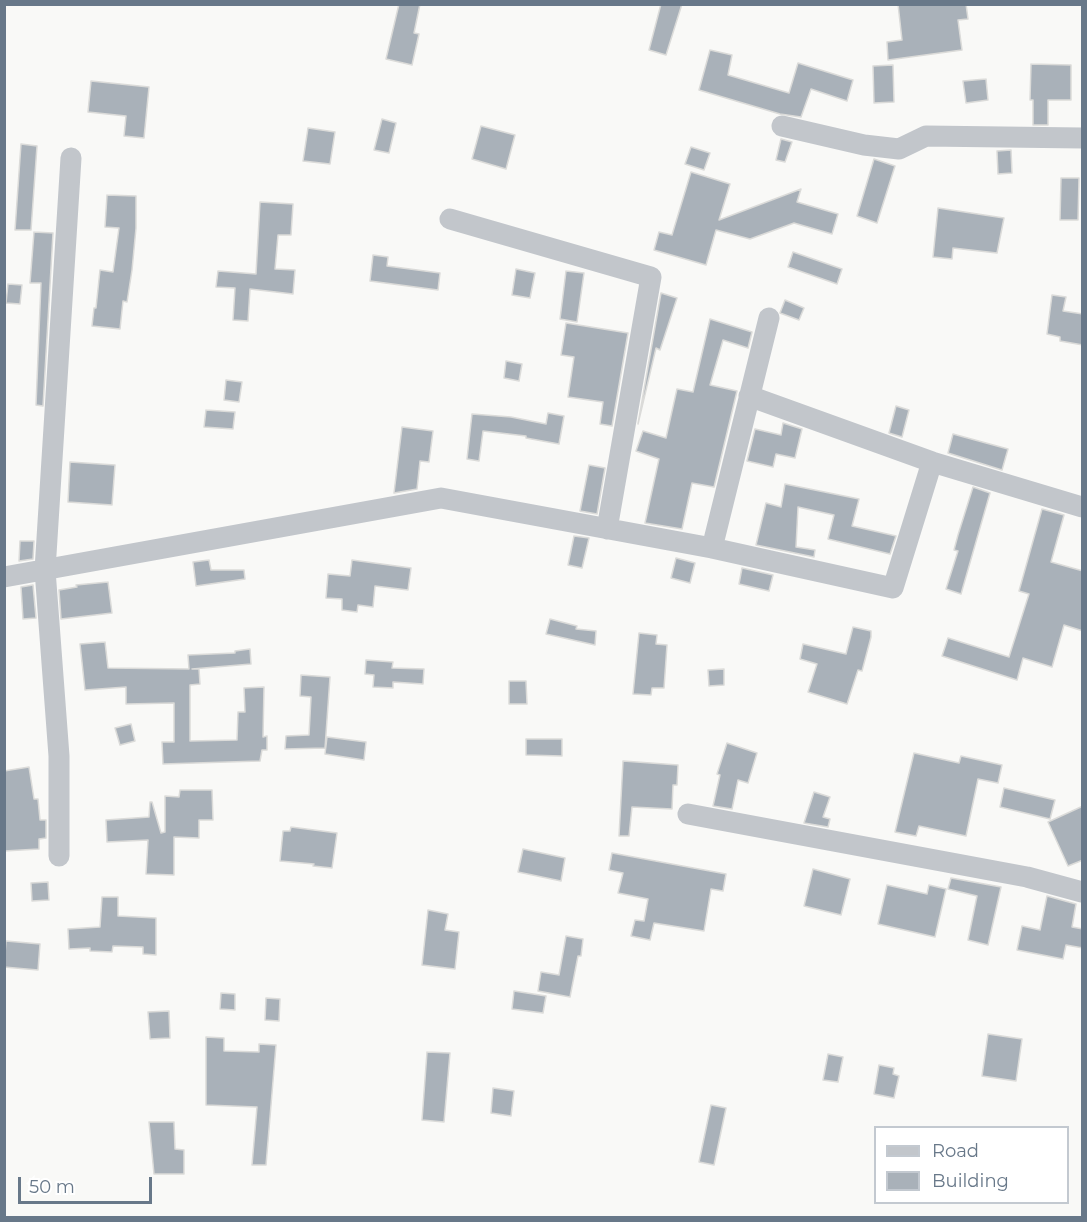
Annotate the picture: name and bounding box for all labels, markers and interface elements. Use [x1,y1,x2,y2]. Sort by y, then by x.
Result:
legend [874,1126,1069,1204]
text: Road [932,1140,979,1162]
scale bar [21,1165,154,1203]
text: Building [932,1170,1009,1192]
text: 50 m [29,1176,75,1198]

